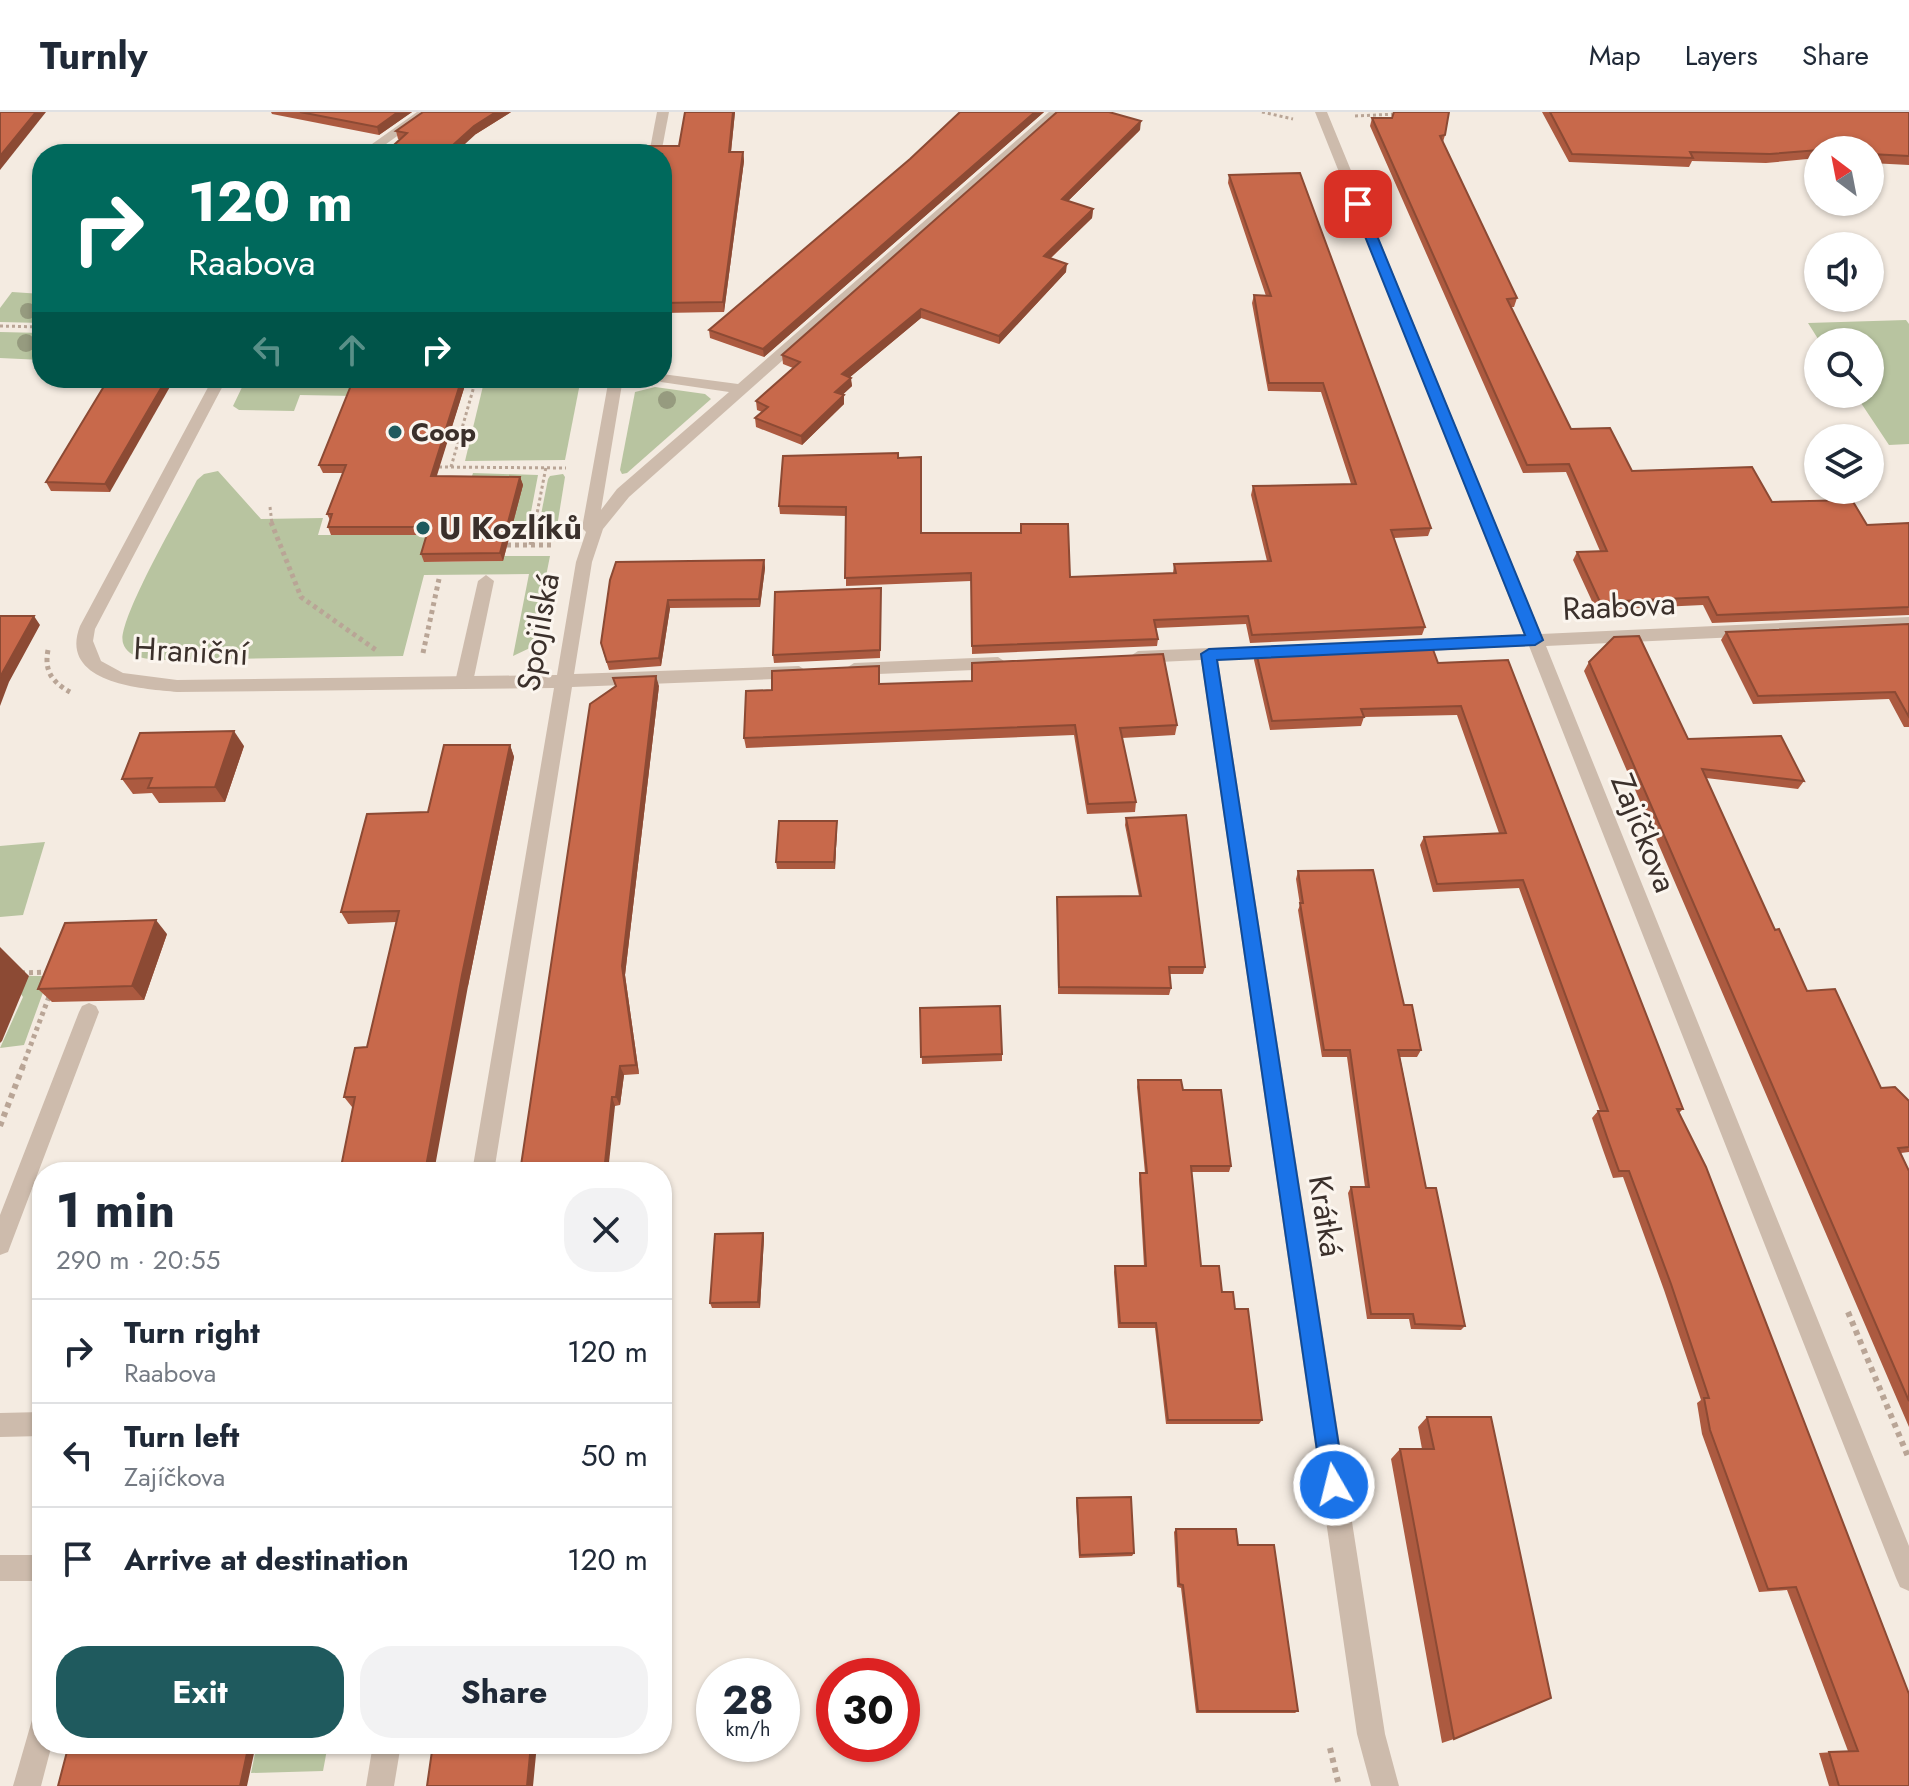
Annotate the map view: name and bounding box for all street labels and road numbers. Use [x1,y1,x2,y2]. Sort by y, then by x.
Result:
street label: Spojilská [505,569,571,695]
street label: Raabova [1561,580,1677,632]
street label: Hraniční [132,625,251,677]
street label: Zajíčkova [1599,767,1689,899]
street label: Krátká [1297,1172,1355,1260]

